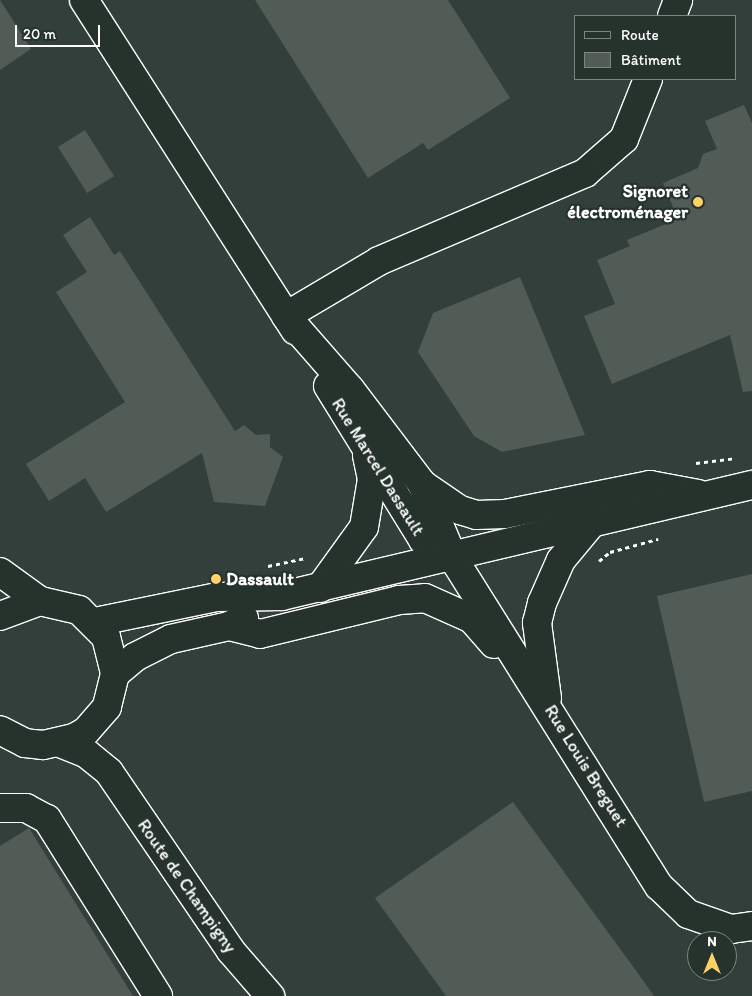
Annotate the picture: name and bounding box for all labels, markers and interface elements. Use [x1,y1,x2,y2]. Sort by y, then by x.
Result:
scale bar [18,15,102,47]
legend [574,15,737,80]
text: 20 m [23,25,56,43]
text: Route [621,26,659,44]
text: Bâtiment [621,51,681,69]
place label: Signoret électroménager [567,181,688,223]
marker: Signoret électroménager [692,196,704,208]
street label: Rue Marcel Dassault [327,394,429,540]
place label: Dassault [226,568,294,590]
marker: Dassault [210,573,222,585]
street label: Rue Louis Breguet [540,701,632,831]
street label: Route de Champigny [133,815,241,957]
north arrow [687,931,737,981]
text: N [707,933,717,950]

